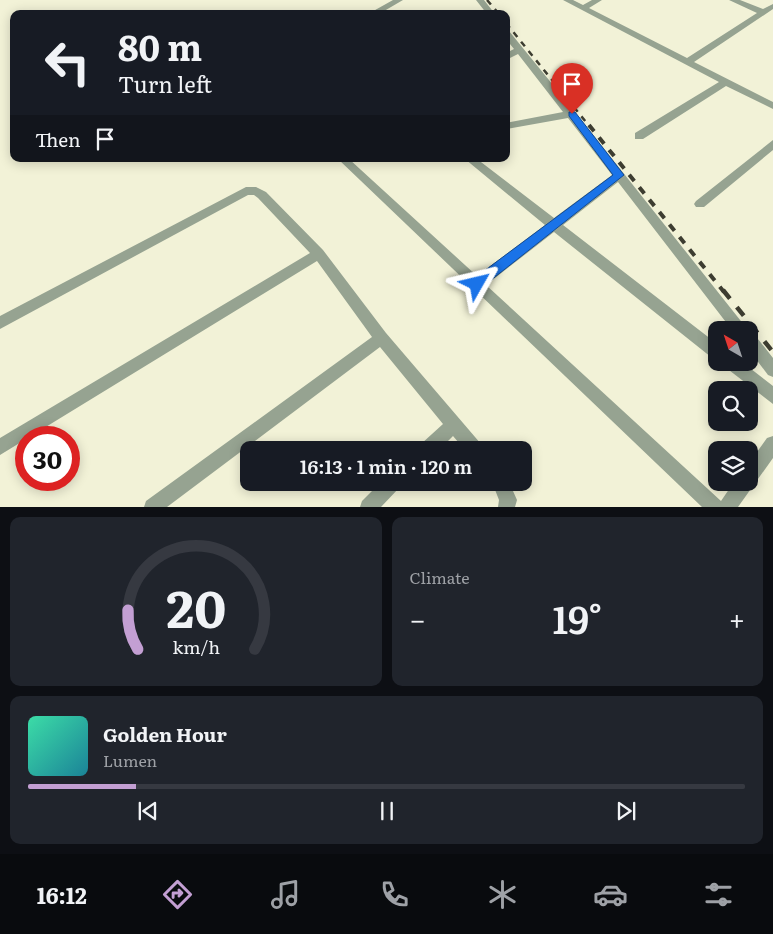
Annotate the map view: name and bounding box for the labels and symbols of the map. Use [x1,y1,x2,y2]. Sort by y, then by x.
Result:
pin [551,63,593,114]
position arrow [450,257,502,309]
north arrow [708,321,758,371]
speed limit sign: 30 [15,426,80,491]

